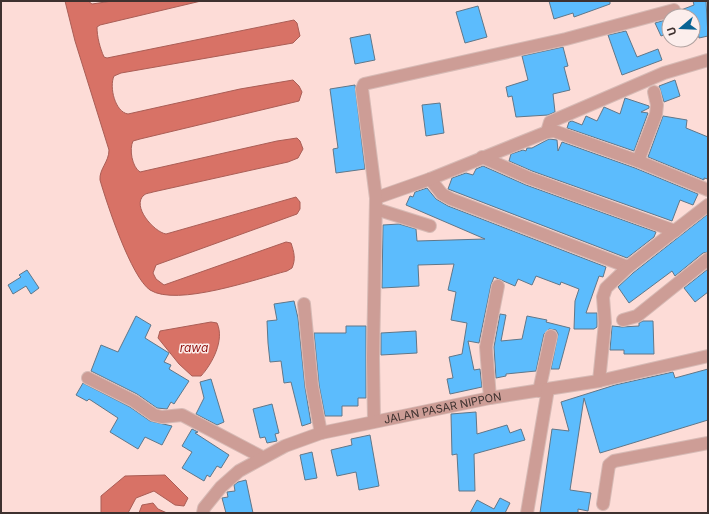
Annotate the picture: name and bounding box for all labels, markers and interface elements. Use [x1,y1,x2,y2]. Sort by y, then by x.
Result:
north arrow [661,8,701,48]
text: U [664,25,679,37]
water label: rawa [180,340,208,355]
street label: JALAN PASAR NIPPON [383,389,502,427]

